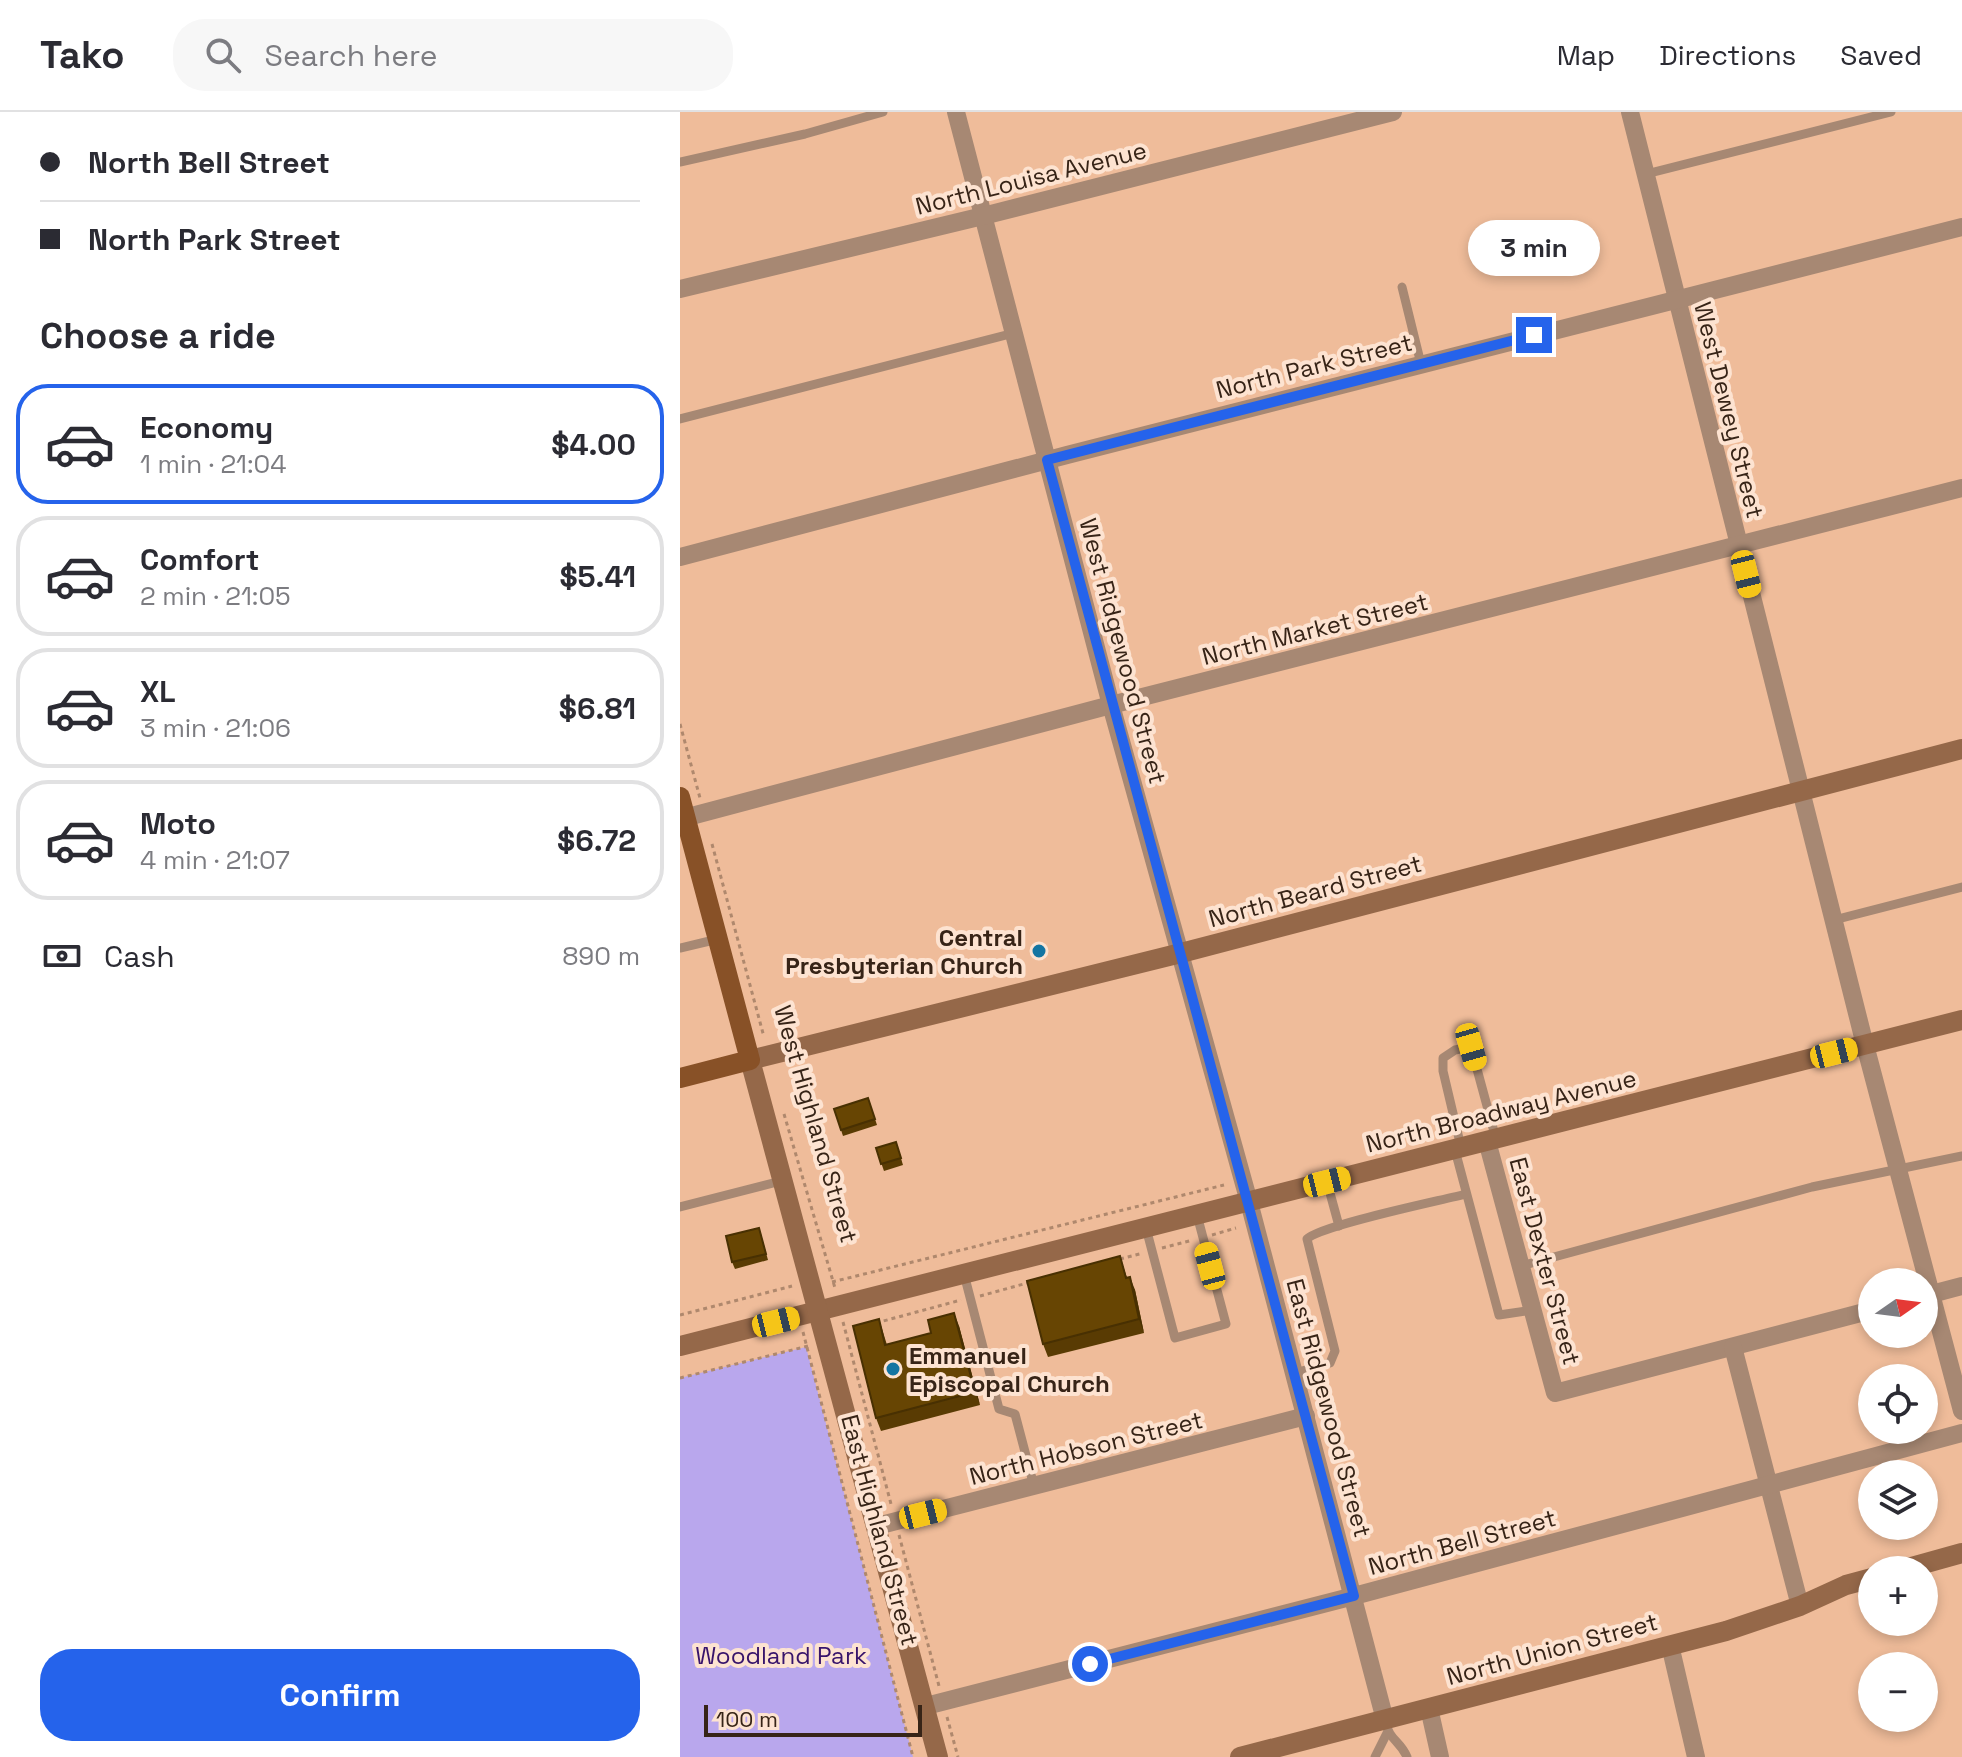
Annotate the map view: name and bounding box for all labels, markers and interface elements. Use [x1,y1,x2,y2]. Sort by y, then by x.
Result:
search box [173,19,733,91]
text: Tako [40,31,125,79]
icon: search [201,33,245,77]
text: Search here [265,36,437,75]
text: Map [1557,37,1615,73]
text: Directions [1659,37,1796,73]
text: Saved [1840,37,1922,73]
street label: North Louisa Avenue [912,134,1150,222]
text: North Bell Street [88,143,330,182]
callout: 3 min [1468,219,1600,275]
text: North Park Street [88,220,341,259]
text: 3 min [1500,231,1568,265]
street label: West Dewey Street [1687,299,1771,521]
text: Choose a ride [40,313,276,359]
route end [1516,317,1552,353]
street label: North Park Street [1213,327,1415,405]
icon: car [44,408,116,480]
text: Economy [140,408,273,447]
text: $4.00 [551,425,636,464]
text: 1 min · 21:04 [140,447,286,481]
street label: West Ridgewood Street [1073,515,1173,787]
icon: car [44,540,116,612]
text: Comfort [140,540,259,579]
car [1729,548,1763,600]
text: $5.41 [559,557,636,596]
text: 2 min · 21:05 [140,579,291,613]
street label: North Market Street [1199,586,1431,672]
icon: car [44,672,116,744]
text: XL [140,672,176,711]
text: $6.81 [559,689,636,728]
text: 3 min · 21:06 [140,711,291,745]
icon: car [44,804,116,876]
text: Moto [140,804,216,843]
text: $6.72 [557,821,636,860]
text: 4 min · 21:07 [140,843,290,877]
street label: North Beard Street [1205,848,1425,934]
place label: Central Presbyterian Church [785,922,1023,981]
icon: cash [40,934,84,978]
text: Cash [104,937,175,976]
text: 890 m [562,939,640,973]
marker: Central Presbyterian Church [1030,942,1048,960]
street label: West Highland Street [767,1002,865,1246]
car [1453,1021,1489,1073]
car [1808,1036,1860,1070]
street label: North Broadway Avenue [1362,1062,1640,1160]
street label: East Dexter Street [1502,1154,1588,1368]
car [1301,1165,1353,1199]
car [1192,1240,1228,1292]
north arrow [1858,1268,1938,1348]
map controls [1858,1268,1938,1732]
street label: East Ridgewood Street [1280,1275,1378,1541]
car [750,1305,802,1339]
place label: Emmanuel Episcopal Church [909,1340,1110,1399]
marker: Emmanuel Episcopal Church [884,1360,902,1378]
button: locate [1858,1364,1938,1444]
street label: North Hobson Street [966,1404,1206,1492]
street label: East Highland Street [834,1411,926,1649]
button: layers [1858,1460,1938,1540]
car [897,1497,949,1531]
street label: North Bell Street [1365,1502,1559,1582]
button: + [1858,1556,1938,1636]
street label: North Union Street [1443,1606,1661,1692]
park label: Woodland Park [695,1640,867,1671]
route start [1072,1646,1108,1682]
button: Confirm [40,1649,640,1741]
button: − [1858,1652,1938,1732]
scale bar [704,1701,922,1737]
text: 100 m [716,1705,778,1733]

